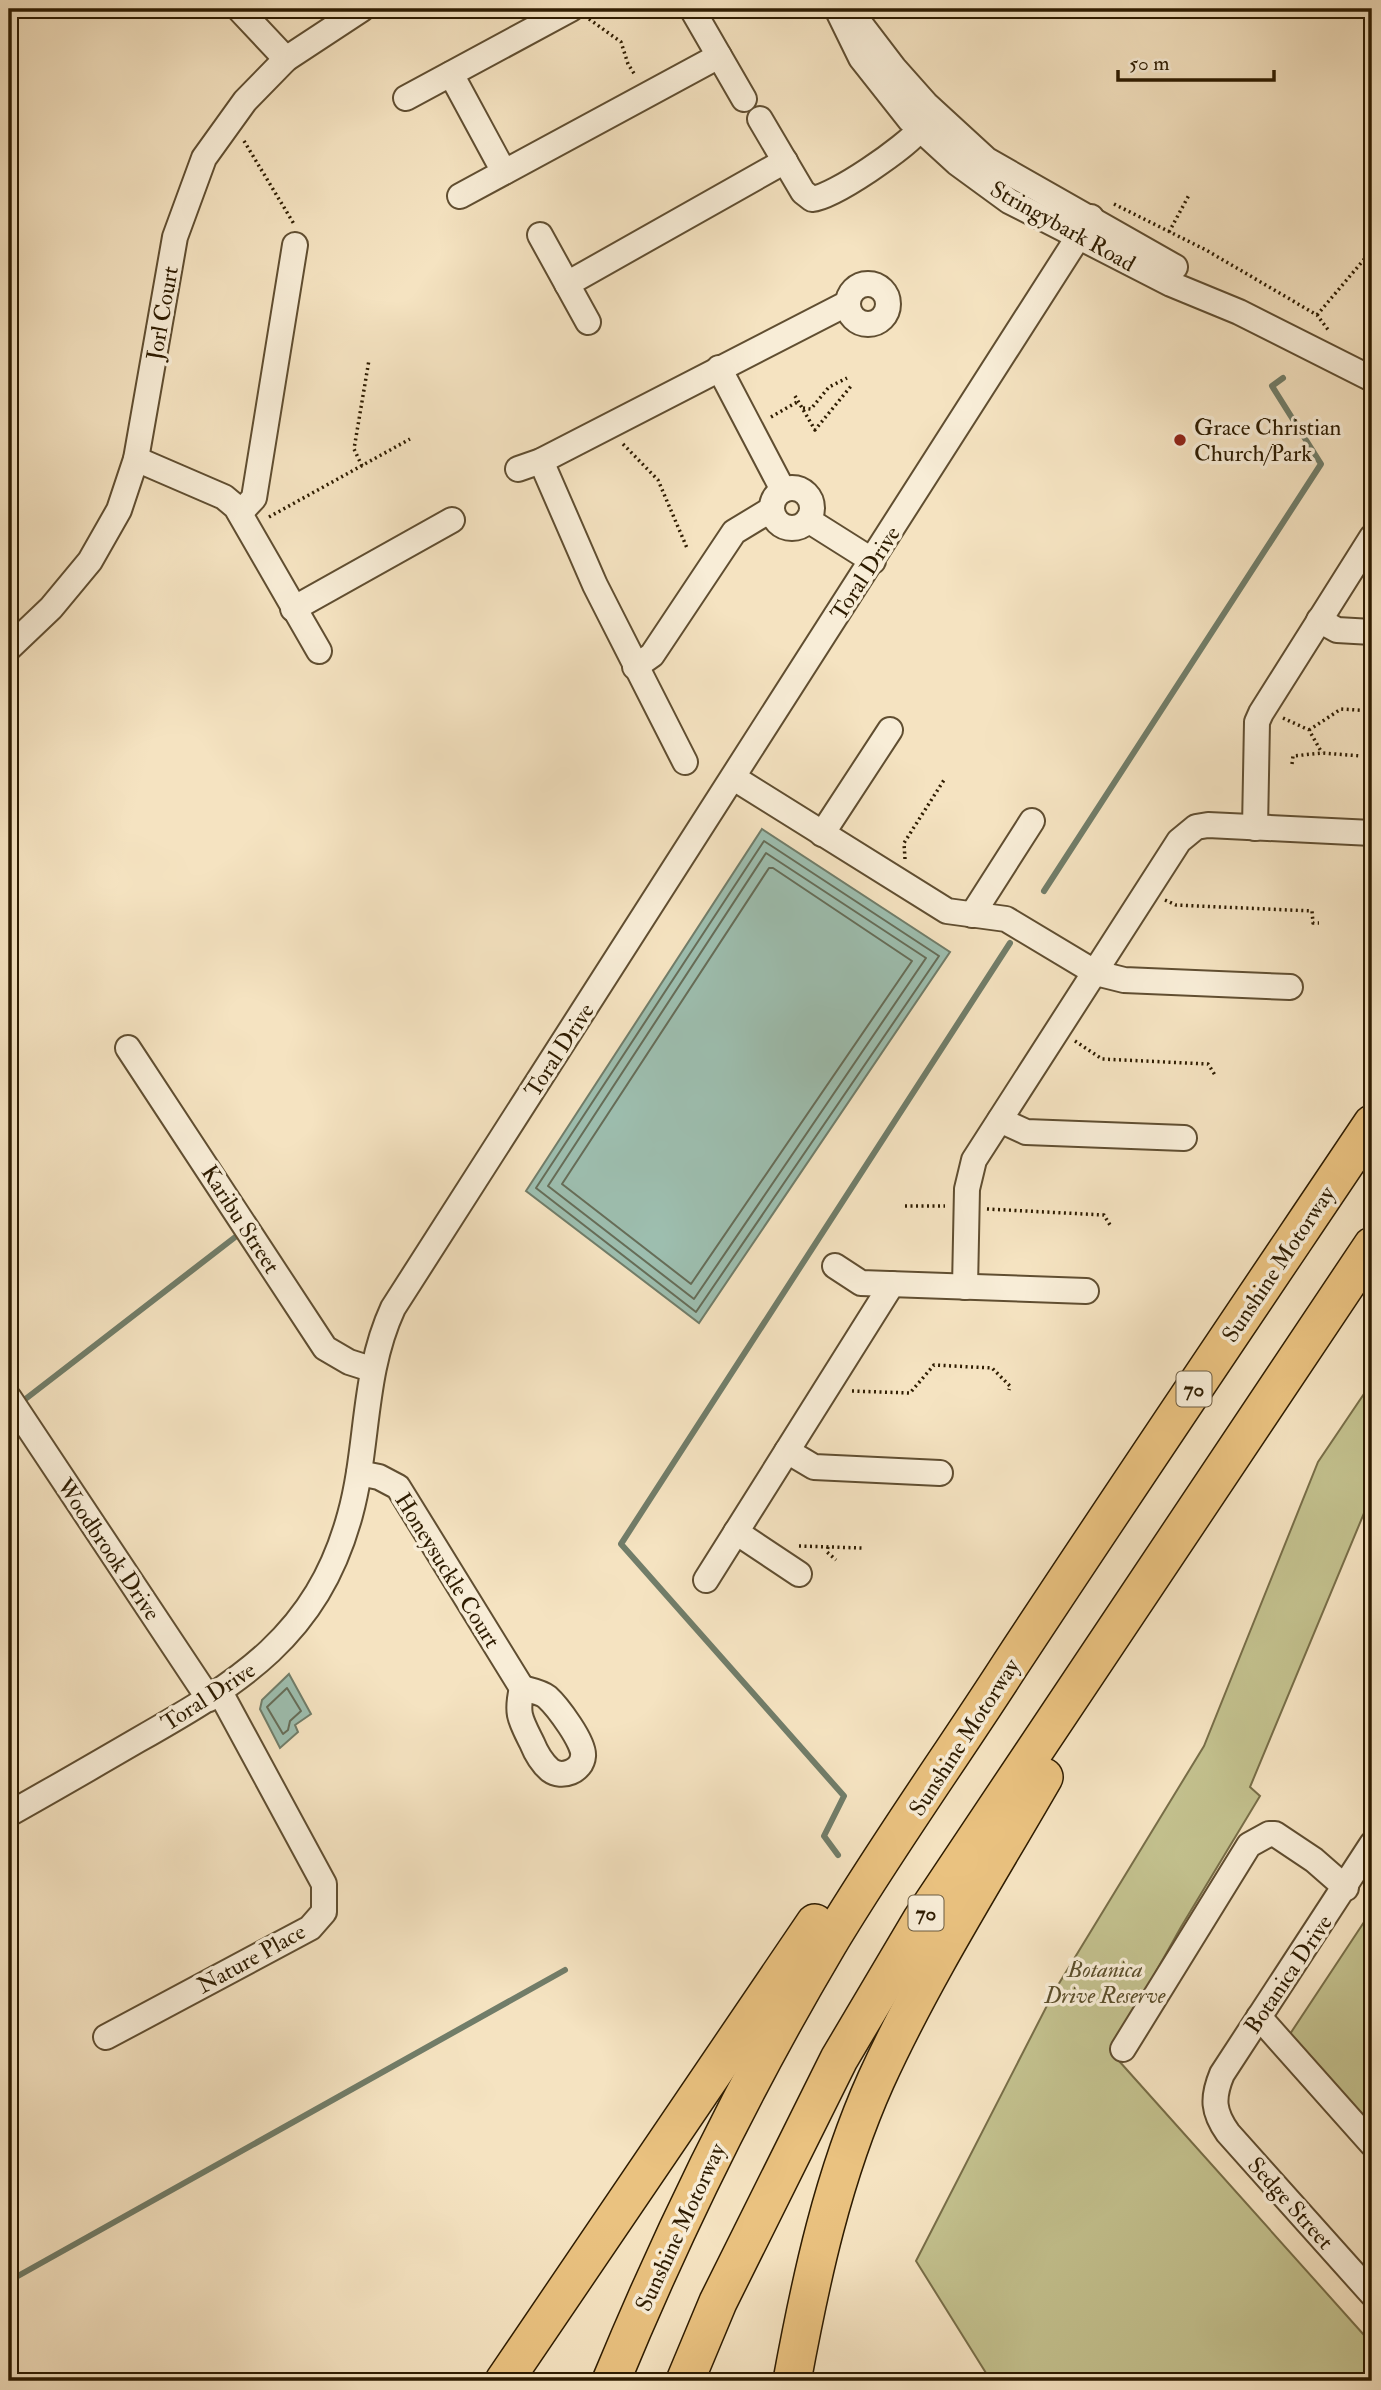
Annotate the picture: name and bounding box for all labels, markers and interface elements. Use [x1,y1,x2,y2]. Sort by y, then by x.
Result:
scale bar [1118,38,1274,82]
text: 50 m [1129,50,1170,77]
street label: Stringybark Road [985,175,1140,278]
street label: Jorl Court [140,264,185,363]
place label: Grace Christian Church/Park [1194,413,1342,468]
marker: Grace Christian Church/Park [1172,432,1188,448]
street label: Toral Drive [824,520,907,626]
street label: Toral Drive [518,997,601,1103]
street label: Karibu Street [195,1160,286,1279]
street label: Sunshine Motorway [1215,1180,1342,1348]
road number: 70 [1176,1372,1212,1406]
street label: Woodbrook Drive [50,1472,167,1626]
street label: Honeysuckle Court [388,1487,507,1653]
street label: Sunshine Motorway [903,1652,1027,1822]
street label: Toral Drive [156,1655,261,1738]
road number: 70 [908,1896,944,1930]
street label: Botanica Drive [1238,1909,1339,2039]
street label: Nature Place [192,1917,311,2000]
park label: Botanica Drive Reserve [1044,1955,1166,2010]
street label: Sunshine Motorway [629,2138,732,2316]
street label: Sedge Street [1241,2151,1340,2256]

